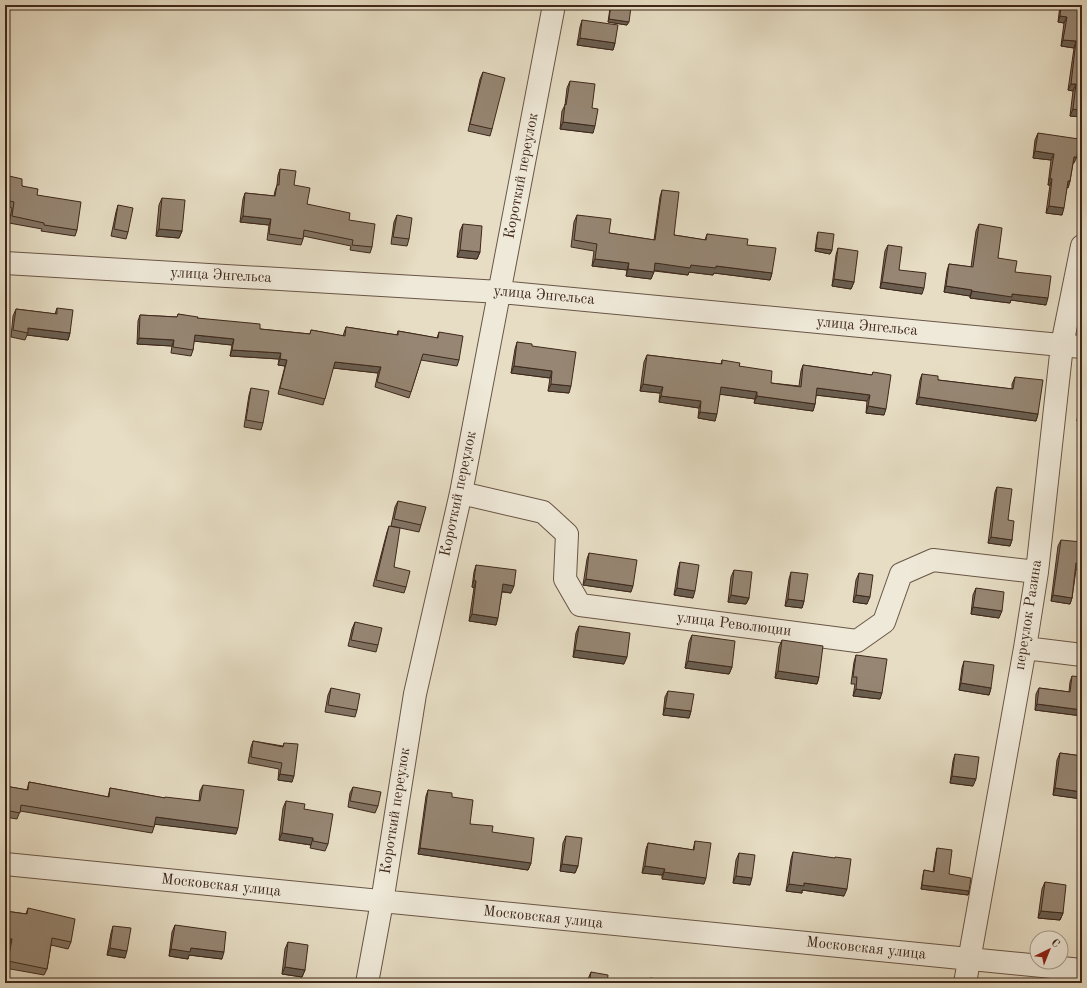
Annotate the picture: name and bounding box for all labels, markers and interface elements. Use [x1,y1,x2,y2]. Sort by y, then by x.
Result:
street label: Короткий переулок [502,111,542,240]
street label: улица Энгельса [170,266,273,286]
street label: улица Энгельса [493,284,596,308]
street label: улица Энгельса [816,315,919,339]
street label: Короткий переулок [438,429,480,558]
street label: переулок Разина [1013,558,1045,671]
street label: улица Революции [676,611,792,639]
street label: Короткий переулок [379,746,413,875]
street label: Московская улица [160,872,282,900]
street label: Московская улица [482,904,604,932]
north arrow [1029,930,1069,970]
street label: Московская улица [805,935,927,963]
text: С [1048,937,1061,950]

